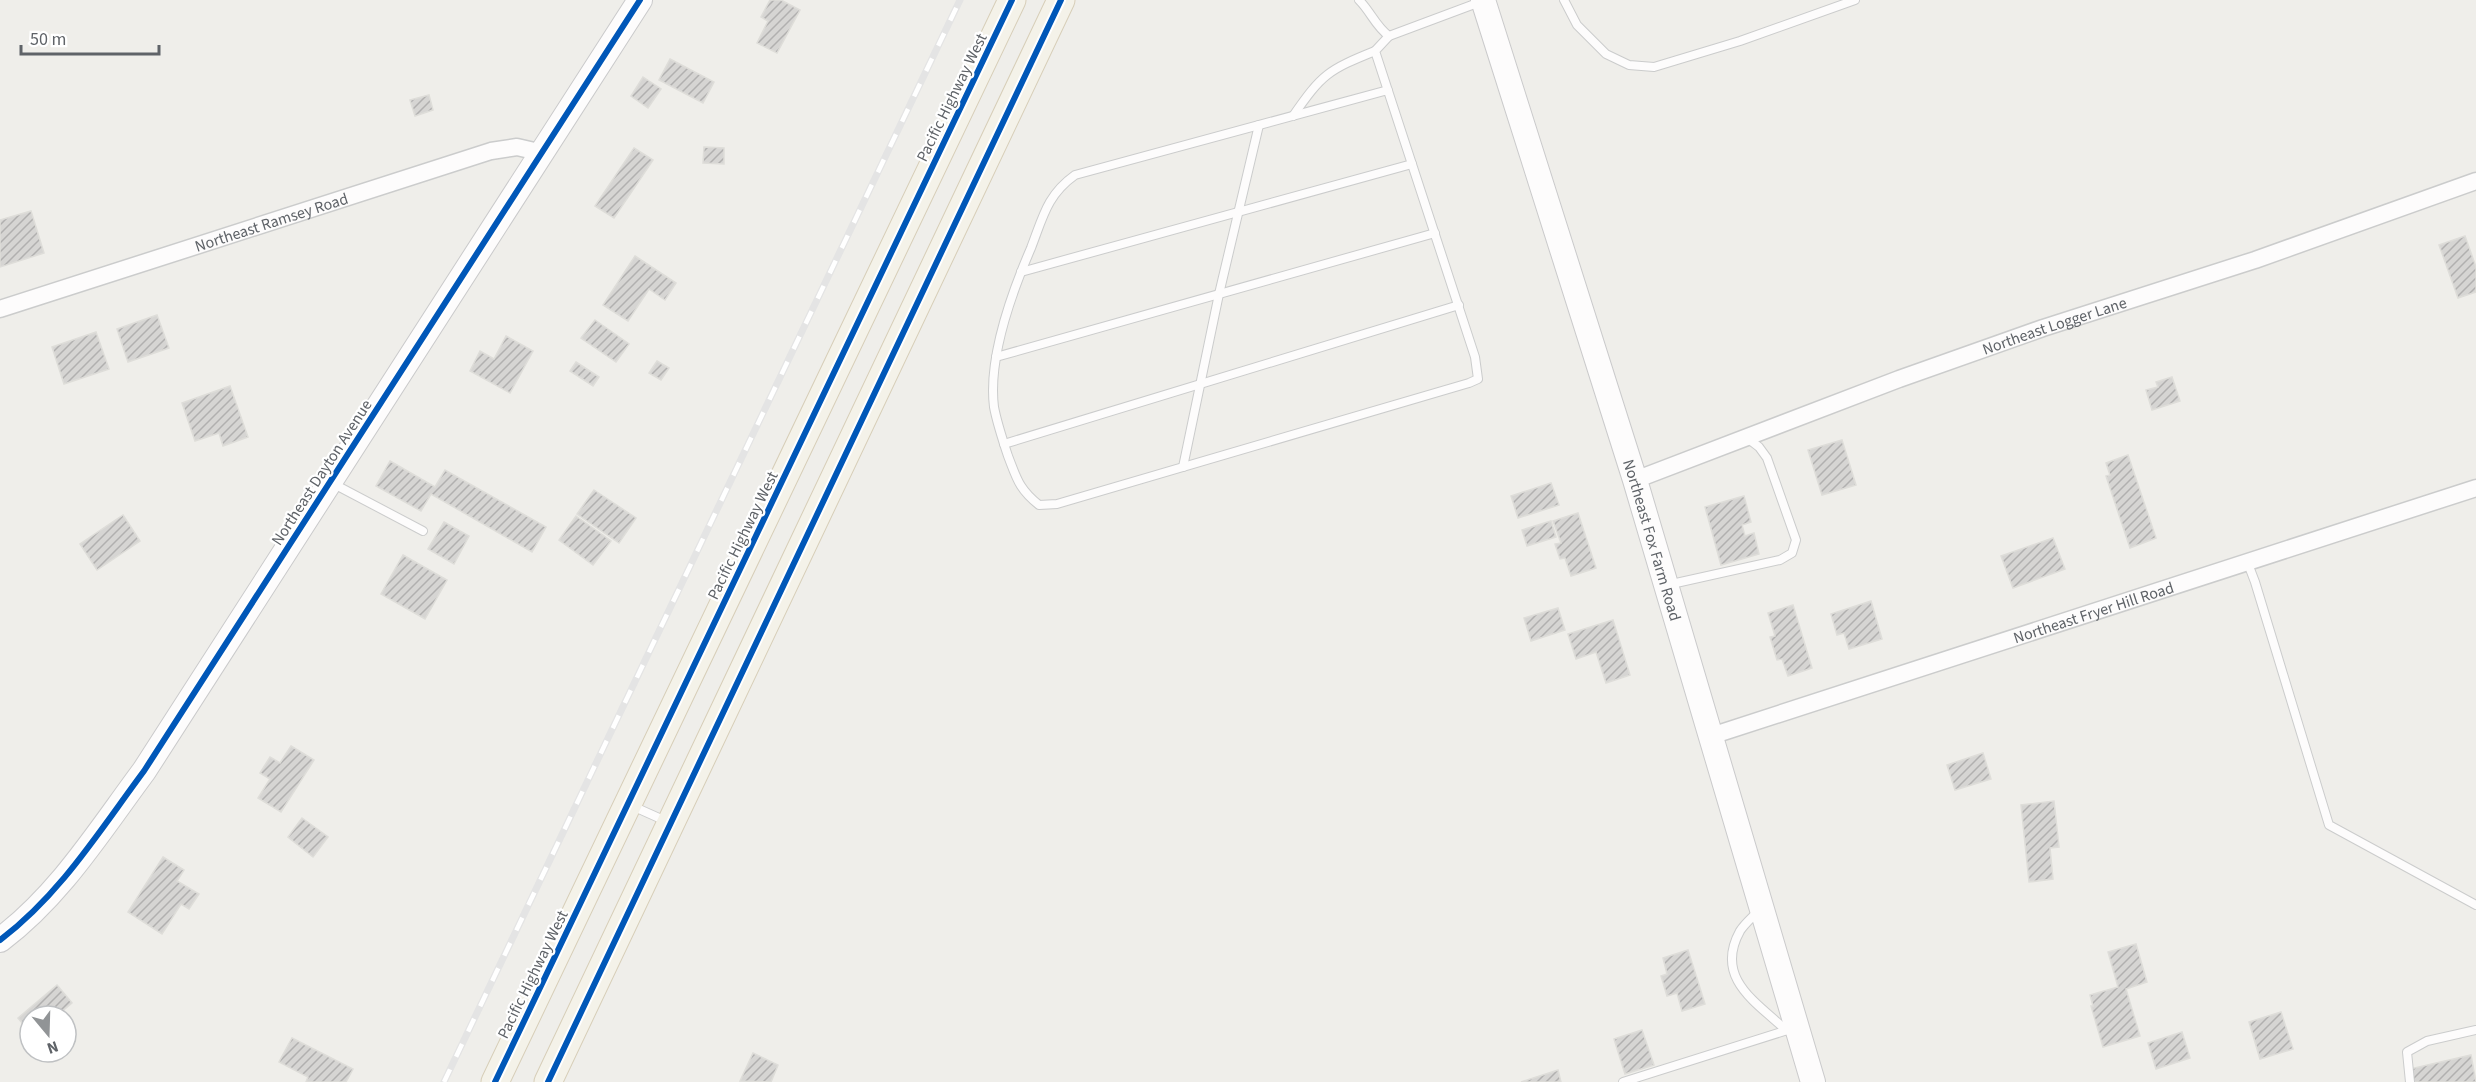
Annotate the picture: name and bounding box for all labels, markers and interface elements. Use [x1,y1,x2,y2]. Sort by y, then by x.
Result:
scale bar [21,18,159,56]
text: 50 m [30,27,66,52]
street label: Pacific Highway West [911,29,993,165]
street label: Northeast Ramsey Road [192,188,351,258]
street label: Northeast Logger Lane [1979,292,2130,361]
street label: Northeast Dayton Avenue [266,395,377,550]
street label: Northeast Fox Farm Road [1617,457,1686,624]
street label: Pacific Highway West [702,467,784,603]
street label: Northeast Fryer Hill Road [2011,577,2177,649]
street label: Pacific Highway West [492,906,574,1042]
north arrow [18,1004,78,1064]
text: N [44,1035,61,1059]

